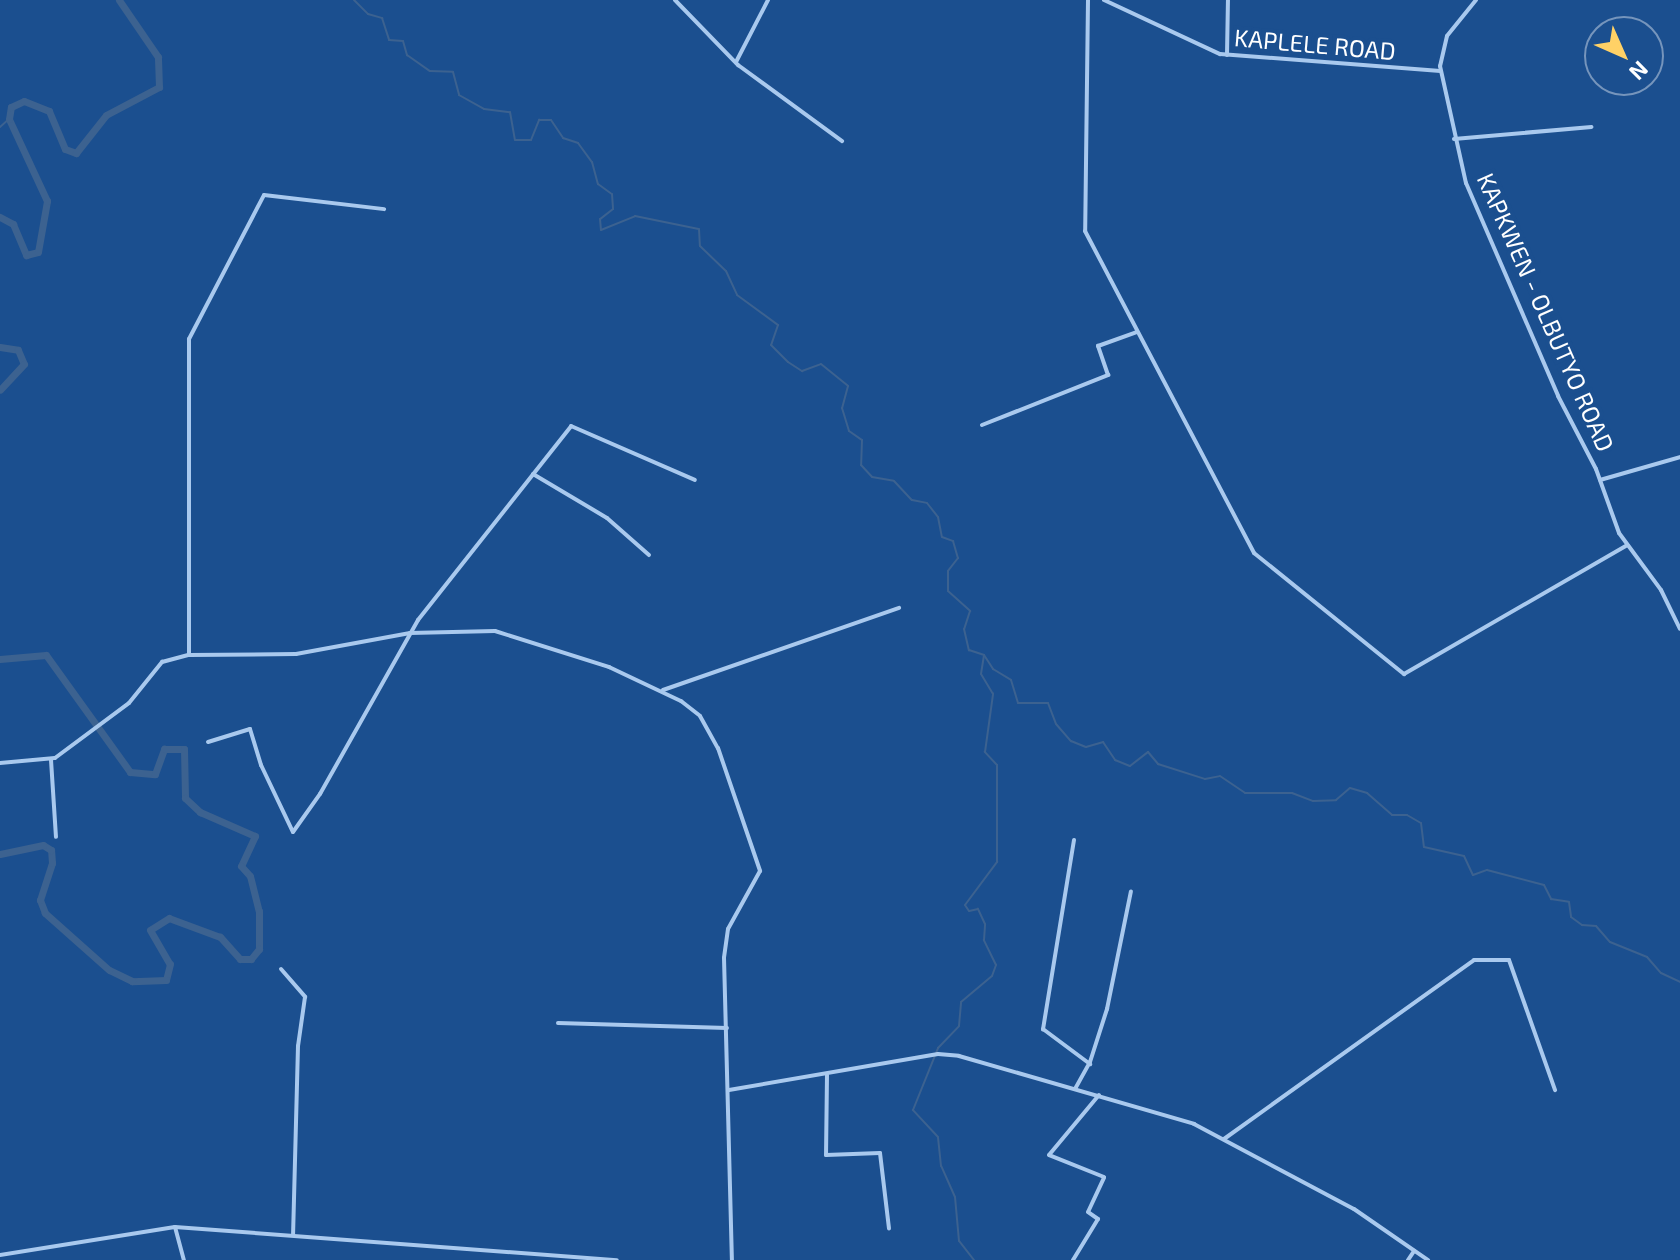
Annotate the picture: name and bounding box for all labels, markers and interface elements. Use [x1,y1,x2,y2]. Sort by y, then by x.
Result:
north arrow [1584,16,1664,96]
street label: KAPLELE ROAD [1233,23,1397,65]
text: N [1625,57,1654,86]
street label: KAPKWEN - OLBUTYO ROAD [1472,168,1620,456]

